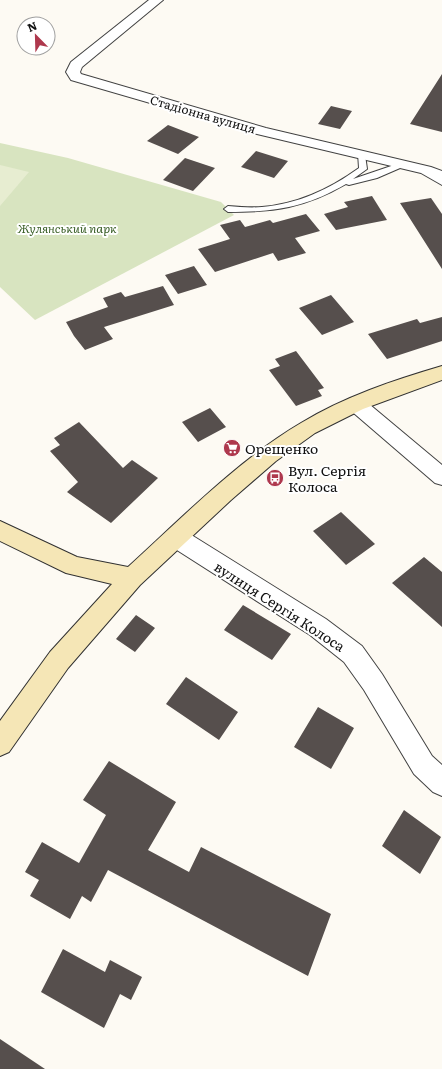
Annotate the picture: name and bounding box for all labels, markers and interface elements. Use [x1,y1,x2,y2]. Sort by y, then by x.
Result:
north arrow [16,16,56,56]
text: N [24,17,39,35]
street label: Стадіонна вулиця [148,90,258,138]
park label: Жулянський парк [17,219,117,237]
supermarket icon: Орещенко [222,438,242,458]
place label: Орещенко [245,438,318,458]
place label: Вул. Сергія Колоса [288,460,366,496]
bus stop icon: Вул. Сергія Колоса [265,468,285,488]
street label: вулиця Сергія Колоса [211,556,350,656]

